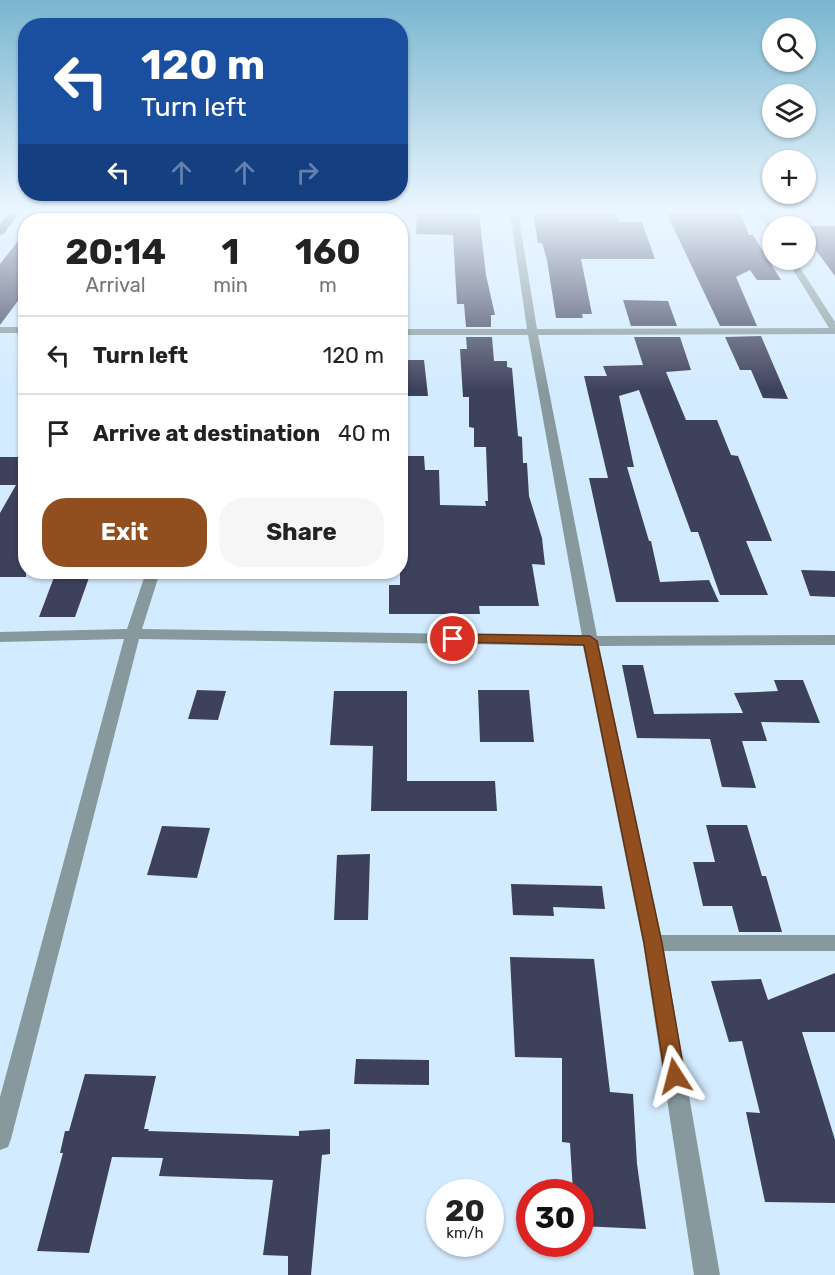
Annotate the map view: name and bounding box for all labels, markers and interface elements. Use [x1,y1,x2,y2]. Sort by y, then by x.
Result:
map controls [762,18,816,270]
button: search [762,18,816,72]
text: 120 m [141,40,265,90]
icon: left [42,42,120,120]
button: layers [762,84,816,138]
text: Turn left [141,91,246,123]
button: + [762,150,816,204]
icon: left [102,156,135,189]
icon: ahead [165,156,198,189]
icon: ahead [228,156,261,189]
icon: right [291,156,324,189]
button: − [762,216,816,270]
text: 20:14 [65,230,166,273]
text: 1 [222,230,239,273]
text: 160 [295,230,361,273]
text: Arrival [86,273,146,297]
text: min [213,273,248,297]
text: m [319,273,337,297]
icon: left [42,339,75,372]
text: Turn left [93,342,188,369]
text: 120 m [323,342,384,369]
icon: arrive [42,417,75,450]
text: Arrive at destination [93,420,320,447]
text: 40 m [338,420,391,447]
button: Exit [42,498,207,567]
button: Share [219,498,384,567]
pin [427,613,478,664]
icon: arrive [436,622,469,655]
position arrow [643,1044,707,1108]
speed limit sign: 30 [516,1179,594,1257]
text: 20 [445,1193,485,1229]
text: km/h [446,1224,484,1242]

